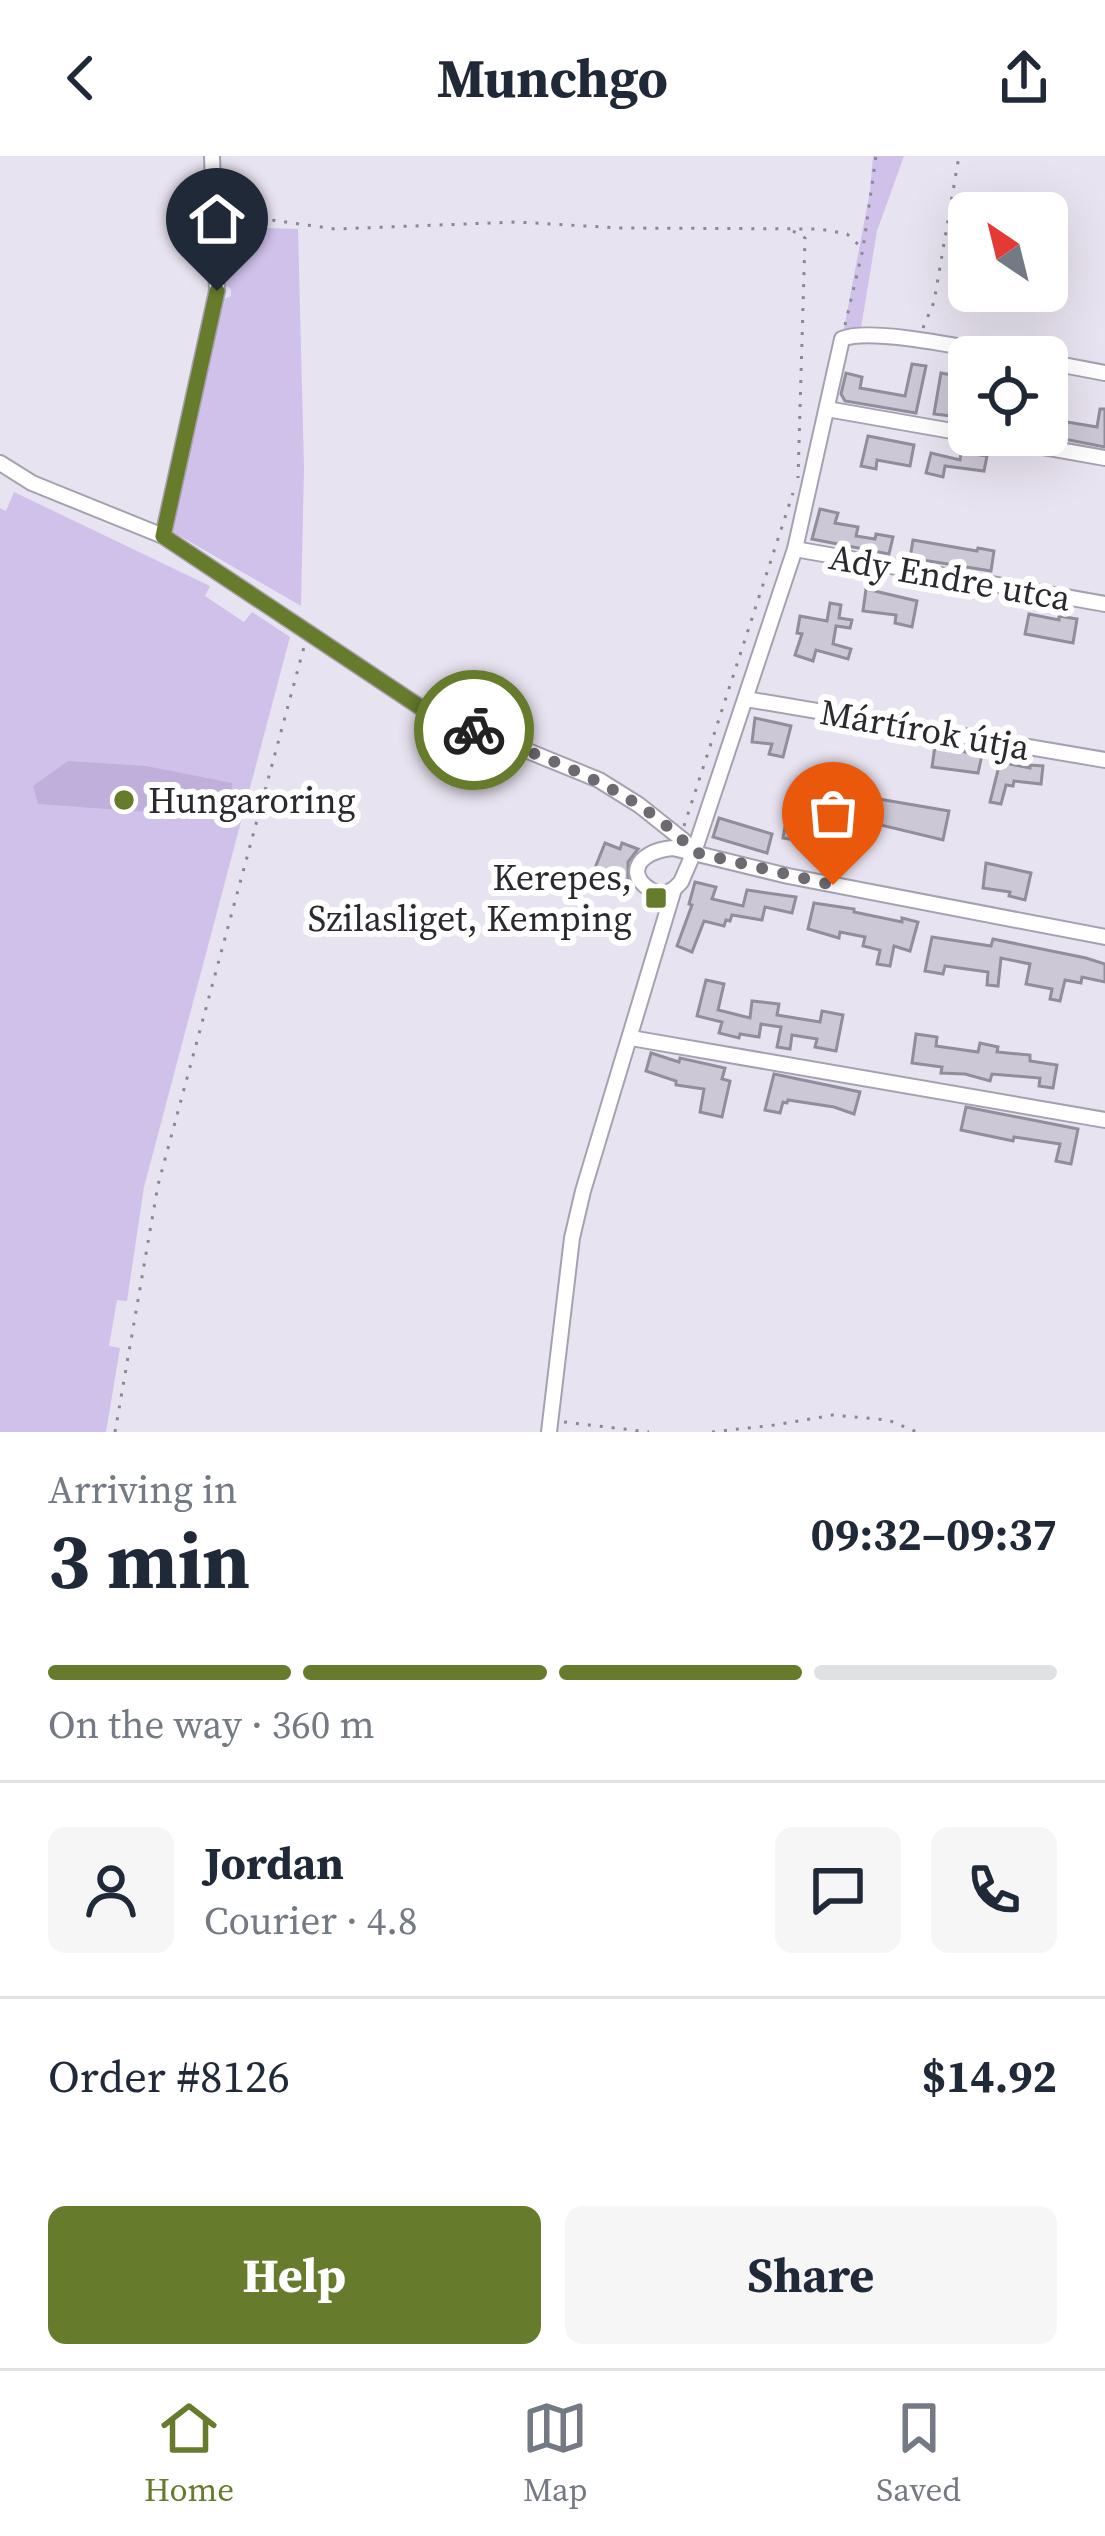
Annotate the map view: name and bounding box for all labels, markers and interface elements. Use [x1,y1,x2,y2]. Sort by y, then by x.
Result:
text: Munchgo [437,41,668,115]
icon: back [48,45,114,111]
icon: share [991,45,1057,111]
pin [166,168,268,291]
icon: home [184,186,250,252]
north arrow [948,192,1068,312]
map controls [948,192,1068,456]
button: locate [948,336,1068,456]
street label: Ady Endre utca [825,532,1075,623]
courier [414,670,534,790]
street label: Mártírok útja [816,687,1034,772]
icon: bike [441,697,507,763]
pin [782,762,884,885]
place label: Hungaroring [148,776,356,825]
icon: bag [800,780,866,846]
marker: Hungaroring [111,787,137,813]
place label: Kerepes, Szilasliget, Kemping [308,853,632,943]
marker: Kerepes, Szilasliget, Kemping [643,885,669,911]
text: Arriving in [48,1463,237,1516]
text: 09:32–09:37 [811,1503,1057,1565]
text: 3 min [48,1507,250,1614]
text: On the way · 360 m [48,1698,375,1751]
button: person [48,1827,174,1953]
button: chat [775,1827,901,1953]
button: phone [931,1827,1057,1953]
text: Jordan [204,1832,344,1894]
text: Courier · 4.8 [204,1894,417,1947]
text: Order #8126 [48,2045,290,2107]
text: $14.92 [922,2045,1057,2107]
button: Help [48,2206,541,2344]
button: Share [565,2206,1057,2344]
tab: Home [144,2395,234,2512]
tab: Map [522,2395,588,2512]
tab: Saved [876,2395,961,2512]

